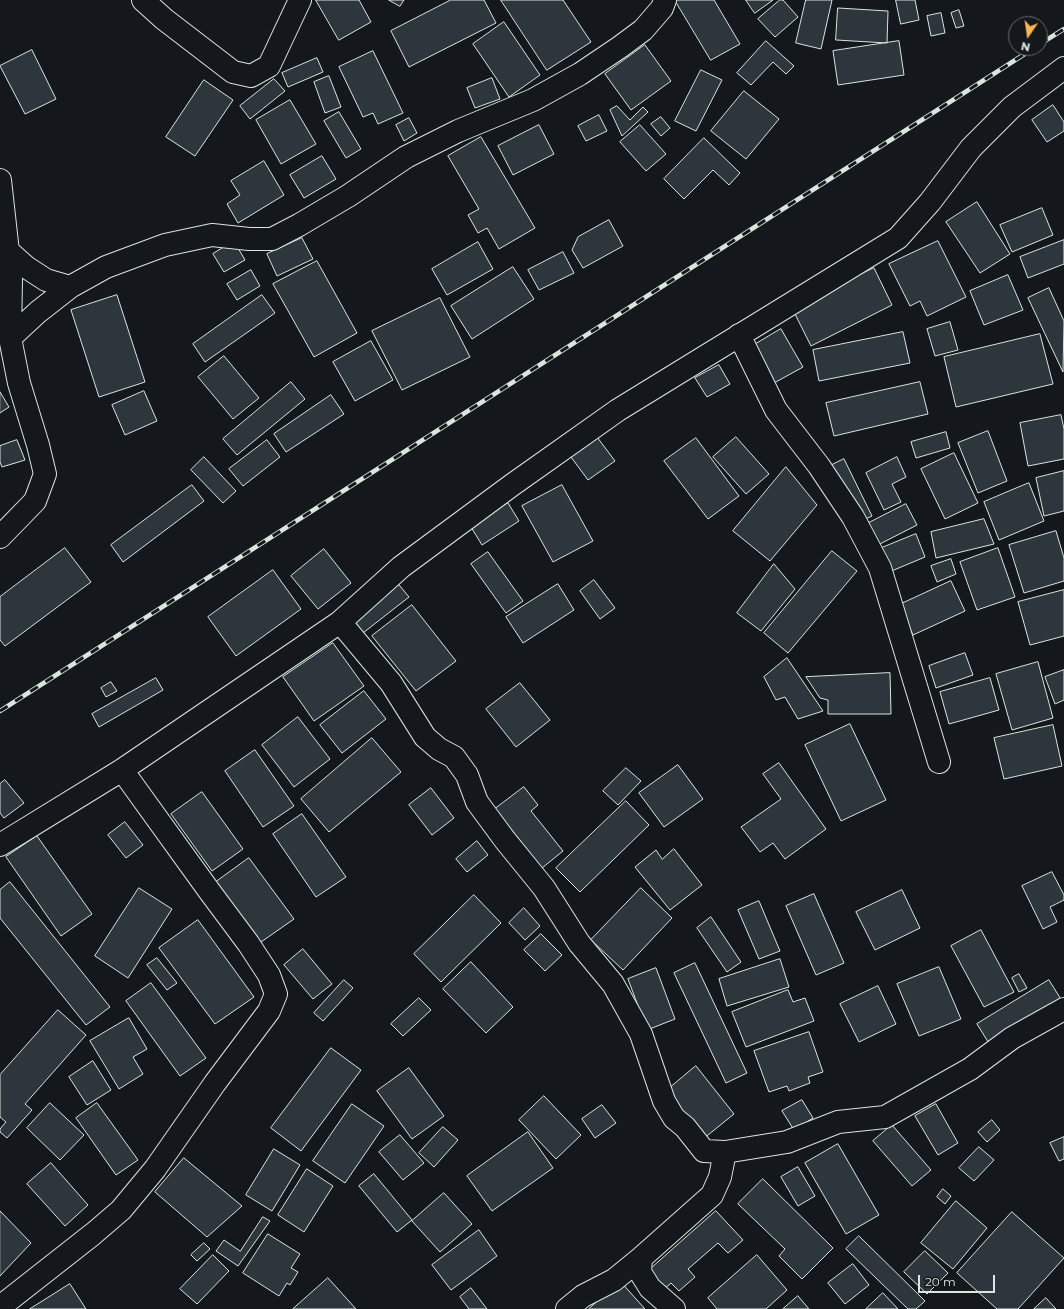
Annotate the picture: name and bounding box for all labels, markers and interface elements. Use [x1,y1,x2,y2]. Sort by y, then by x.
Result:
north arrow [1008,16,1048,56]
text: N [1020,39,1031,55]
scale bar [920,1267,997,1293]
text: 20 m [925,1274,956,1289]

